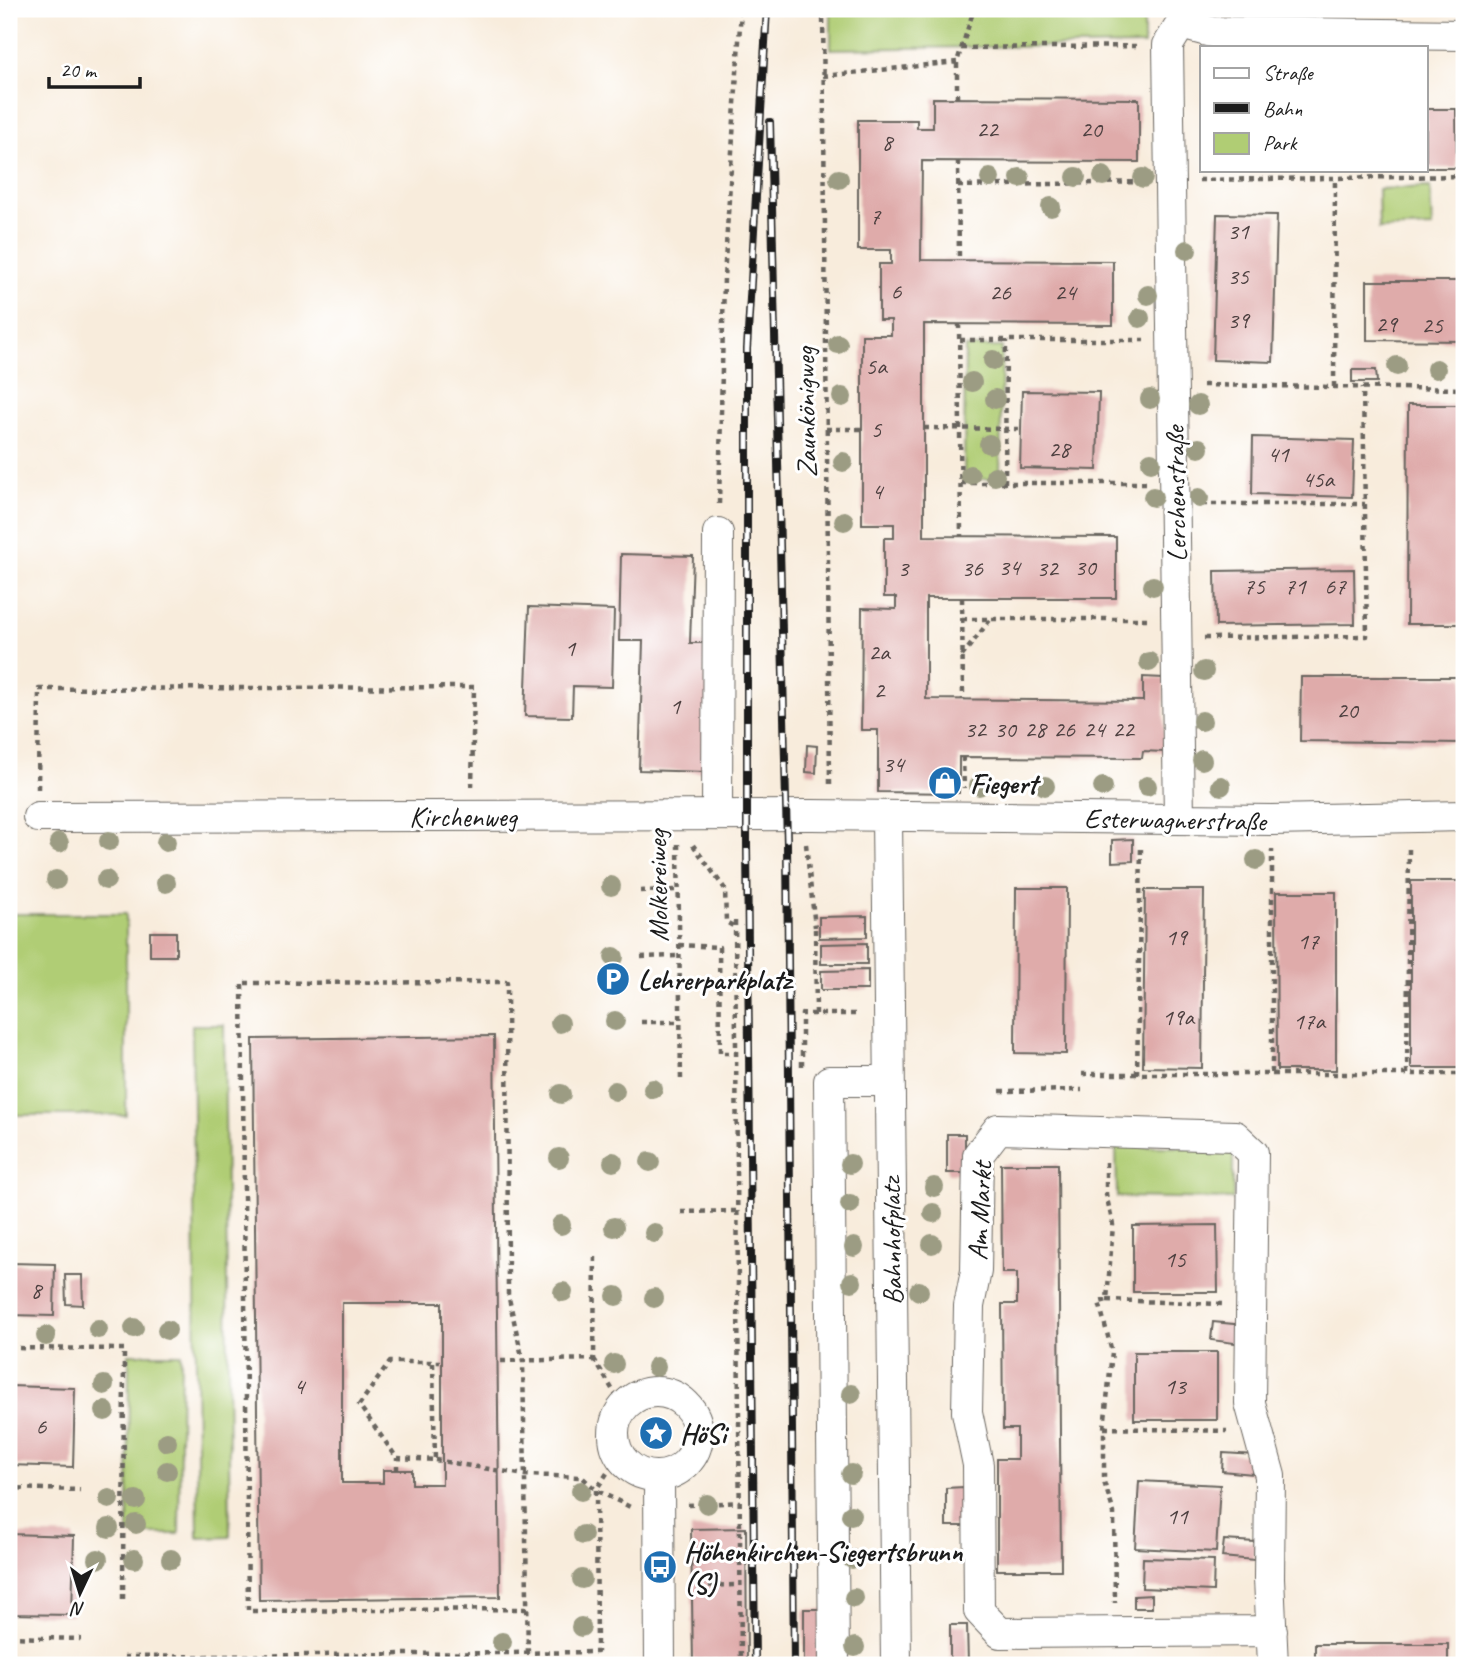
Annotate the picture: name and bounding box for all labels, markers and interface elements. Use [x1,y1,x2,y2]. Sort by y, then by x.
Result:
scale bar [49,46,140,90]
legend [1200,46,1428,172]
text: 20 m [60,57,98,83]
text: Straße [1263,60,1315,86]
text: Bahn [1263,96,1303,122]
house number: 22 [976,114,1000,144]
house number: 20 [1080,114,1104,144]
house number: 8 [882,127,895,157]
text: Park [1263,130,1298,156]
house number: 7 [870,201,882,231]
house number: 31 [1227,216,1250,246]
house number: 35 [1227,261,1250,291]
house number: 6 [891,276,903,306]
house number: 26 [989,277,1012,307]
house number: 24 [1054,277,1078,307]
house number: 39 [1227,305,1251,335]
house number: 29 [1375,309,1399,339]
house number: 25 [1421,310,1444,340]
street label: Zaunkönigweg [787,345,824,478]
house number: 5a [865,351,888,381]
house number: 5 [871,414,883,444]
street label: Lerchenstraße [1157,424,1194,562]
house number: 28 [1048,434,1072,464]
house number: 41 [1267,439,1290,469]
house number: 45a [1302,464,1336,494]
house number: 4 [872,476,885,506]
house number: 34 [998,552,1022,582]
house number: 30 [1074,552,1098,582]
house number: 3 [898,553,911,583]
house number: 36 [961,553,984,583]
house number: 32 [1036,553,1060,583]
house number: 75 [1243,571,1266,601]
house number: 71 [1284,571,1307,601]
house number: 67 [1324,571,1347,601]
house number: 1 [565,633,577,663]
house number: 2a [868,637,891,667]
house number: 2 [874,675,887,705]
house number: 1 [670,691,682,721]
house number: 20 [1336,695,1360,725]
house number: 32 [964,714,988,744]
house number: 30 [994,714,1018,744]
house number: 28 [1024,714,1048,744]
house number: 26 [1053,714,1076,744]
house number: 24 [1083,714,1107,744]
house number: 22 [1112,714,1136,744]
house number: 34 [882,749,906,779]
shop icon: Fiegert [926,764,964,802]
place label: Fiegert [970,766,1042,801]
street label: Kirchenweg [409,799,519,834]
street label: Esterwagnerstraße [1084,800,1268,839]
street label: Molkereiweg [639,828,676,942]
house number: 19 [1165,922,1189,952]
house number: 17 [1297,926,1320,956]
parking icon: Lehrerparkplatz [594,960,632,998]
place label: Lehrerparkplatz [638,962,794,997]
house number: 19a [1162,1002,1196,1032]
house number: 17a [1293,1006,1327,1036]
street label: Am Markt [959,1158,1000,1261]
street label: Bahnhofplatz [873,1175,910,1305]
house number: 15 [1164,1244,1187,1274]
house number: 8 [31,1275,44,1305]
house number: 4 [294,1371,307,1401]
house number: 13 [1164,1371,1188,1401]
house number: 6 [36,1411,48,1441]
place icon: HöSi [637,1414,675,1452]
place label: HöSi [680,1416,729,1451]
house number: 11 [1166,1501,1189,1531]
place label: Höhenkirchen-Siegertsbrunn (S) [684,1534,963,1601]
bus stop icon: Höhenkirchen-Siegertsbrunn (S) [641,1548,679,1586]
north arrow [46,1558,116,1628]
text: N [69,1596,86,1621]

